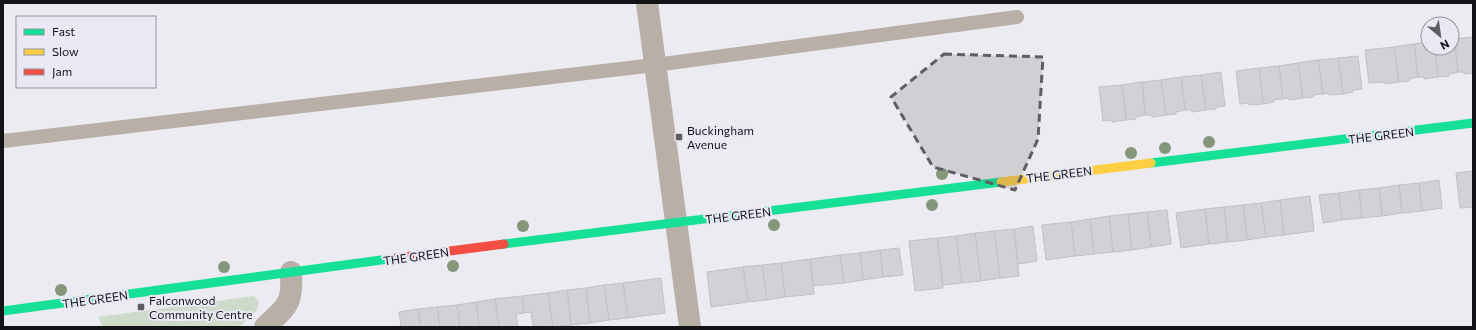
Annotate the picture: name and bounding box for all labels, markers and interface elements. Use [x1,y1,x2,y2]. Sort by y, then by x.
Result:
legend [16,16,156,88]
north arrow [1420,16,1460,56]
text: Fast [52,24,75,38]
text: N [1438,37,1452,53]
text: Slow [52,44,79,58]
text: Jam [52,64,72,79]
place label: Buckingham Avenue [687,123,754,151]
street label: THE GREEN [1347,124,1415,146]
marker: Buckingham Avenue [674,132,684,142]
street label: THE GREEN [1025,163,1093,185]
street label: THE GREEN [704,204,772,226]
street label: THE GREEN [382,244,450,268]
street label: THE GREEN [61,287,129,311]
place label: Falconwood Community Centre [149,293,253,321]
marker: Falconwood Community Centre [136,302,146,312]

